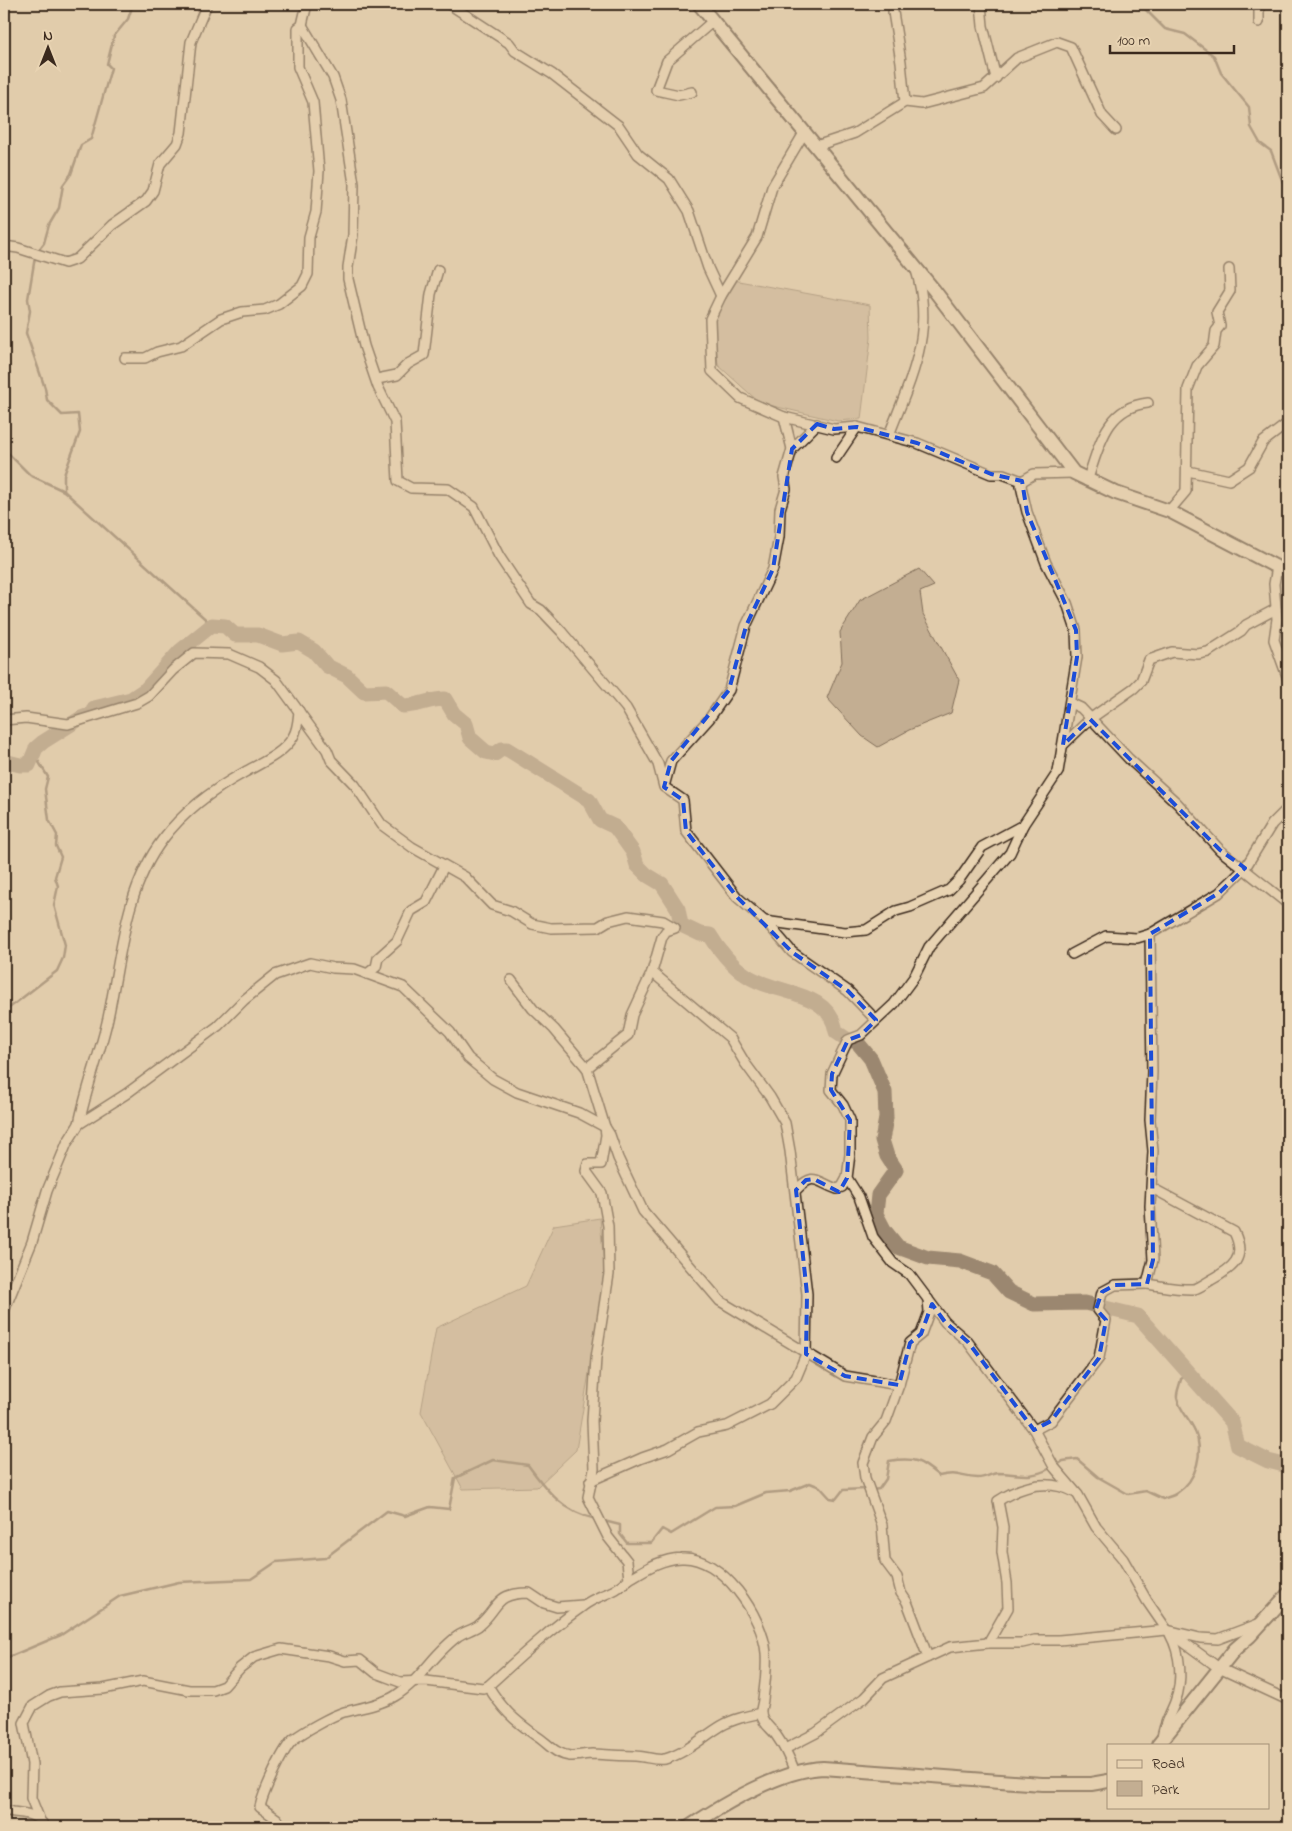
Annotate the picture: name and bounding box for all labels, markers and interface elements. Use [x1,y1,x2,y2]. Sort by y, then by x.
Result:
north arrow [22,22,72,72]
scale bar [1110,22,1233,54]
text: N [43,26,53,47]
text: 100 m [1117,30,1150,52]
legend [1107,1744,1270,1808]
text: Road [1152,1753,1185,1775]
text: Park [1152,1779,1180,1801]

